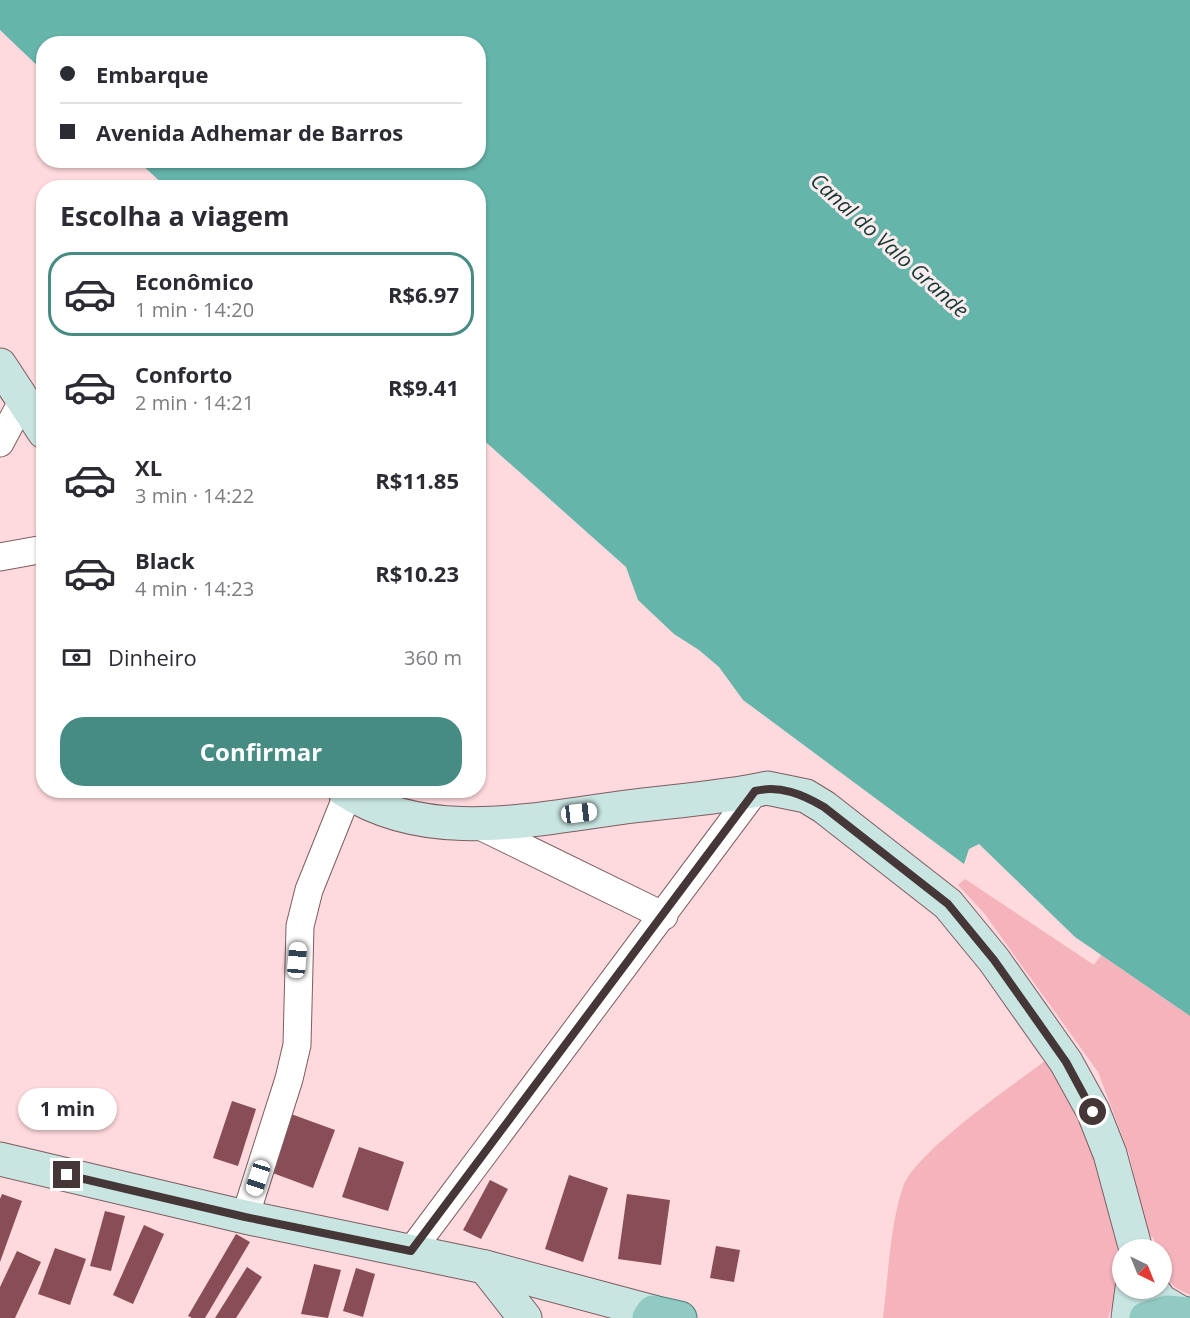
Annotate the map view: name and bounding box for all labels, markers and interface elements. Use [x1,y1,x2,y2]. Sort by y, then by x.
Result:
text: Embarque [96,59,209,89]
text: Avenida Adhemar de Barros [96,117,403,147]
water label: Canal do Valo Grande [805,167,975,323]
text: Escolha a viagem [60,197,289,234]
text: Econômico [135,266,254,296]
icon: car [63,267,117,321]
text: R$6.97 [388,279,459,309]
text: 1 min · 14:20 [135,296,254,323]
text: Conforto [135,359,232,389]
icon: car [63,360,117,414]
text: R$9.41 [388,372,459,402]
text: 2 min · 14:21 [135,389,254,416]
text: XL [135,452,162,482]
icon: car [63,453,117,507]
text: R$11.85 [375,465,459,495]
text: 3 min · 14:22 [135,482,254,509]
text: Black [135,545,195,575]
icon: car [63,546,117,600]
text: R$10.23 [375,558,459,588]
text: 4 min · 14:23 [135,575,254,602]
icon: cash [60,641,93,674]
text: Dinheiro [108,642,197,672]
text: 360 m [404,644,462,671]
button: Confirmar [60,717,462,786]
car [560,802,598,824]
car [286,941,308,979]
callout: 1 min [17,1088,116,1130]
text: 1 min [40,1095,95,1122]
route start [1079,1098,1106,1125]
car [244,1158,272,1198]
route end [53,1161,80,1188]
north arrow [1112,1239,1172,1299]
map controls [1112,1239,1172,1299]

